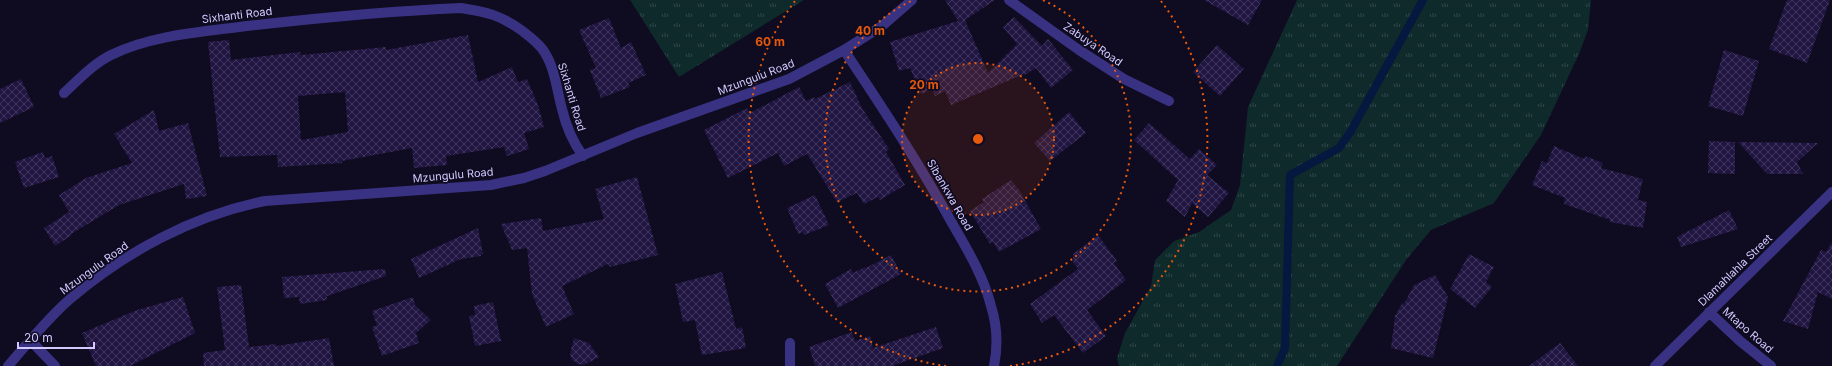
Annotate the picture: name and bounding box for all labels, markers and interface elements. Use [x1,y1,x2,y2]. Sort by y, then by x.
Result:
street label: Sixhanti Road [201,4,273,26]
street label: Zabuya Road [1061,19,1125,69]
text: 40 m [855,23,885,38]
text: 60 m [755,34,785,49]
street label: Mzungulu Road [716,56,796,98]
street label: Sixhanti Road [555,61,589,133]
text: 20 m [909,77,939,92]
centre of rings [971,132,985,146]
street label: Sibankwa Road [924,157,976,233]
street label: Mzungulu Road [412,164,494,186]
street label: Dlamahlahla Street [1695,231,1775,309]
street label: Mzungulu Road [57,239,131,297]
street label: Mtapo Road [1720,304,1776,356]
scale bar [18,324,94,350]
text: 20 m [24,330,53,345]

